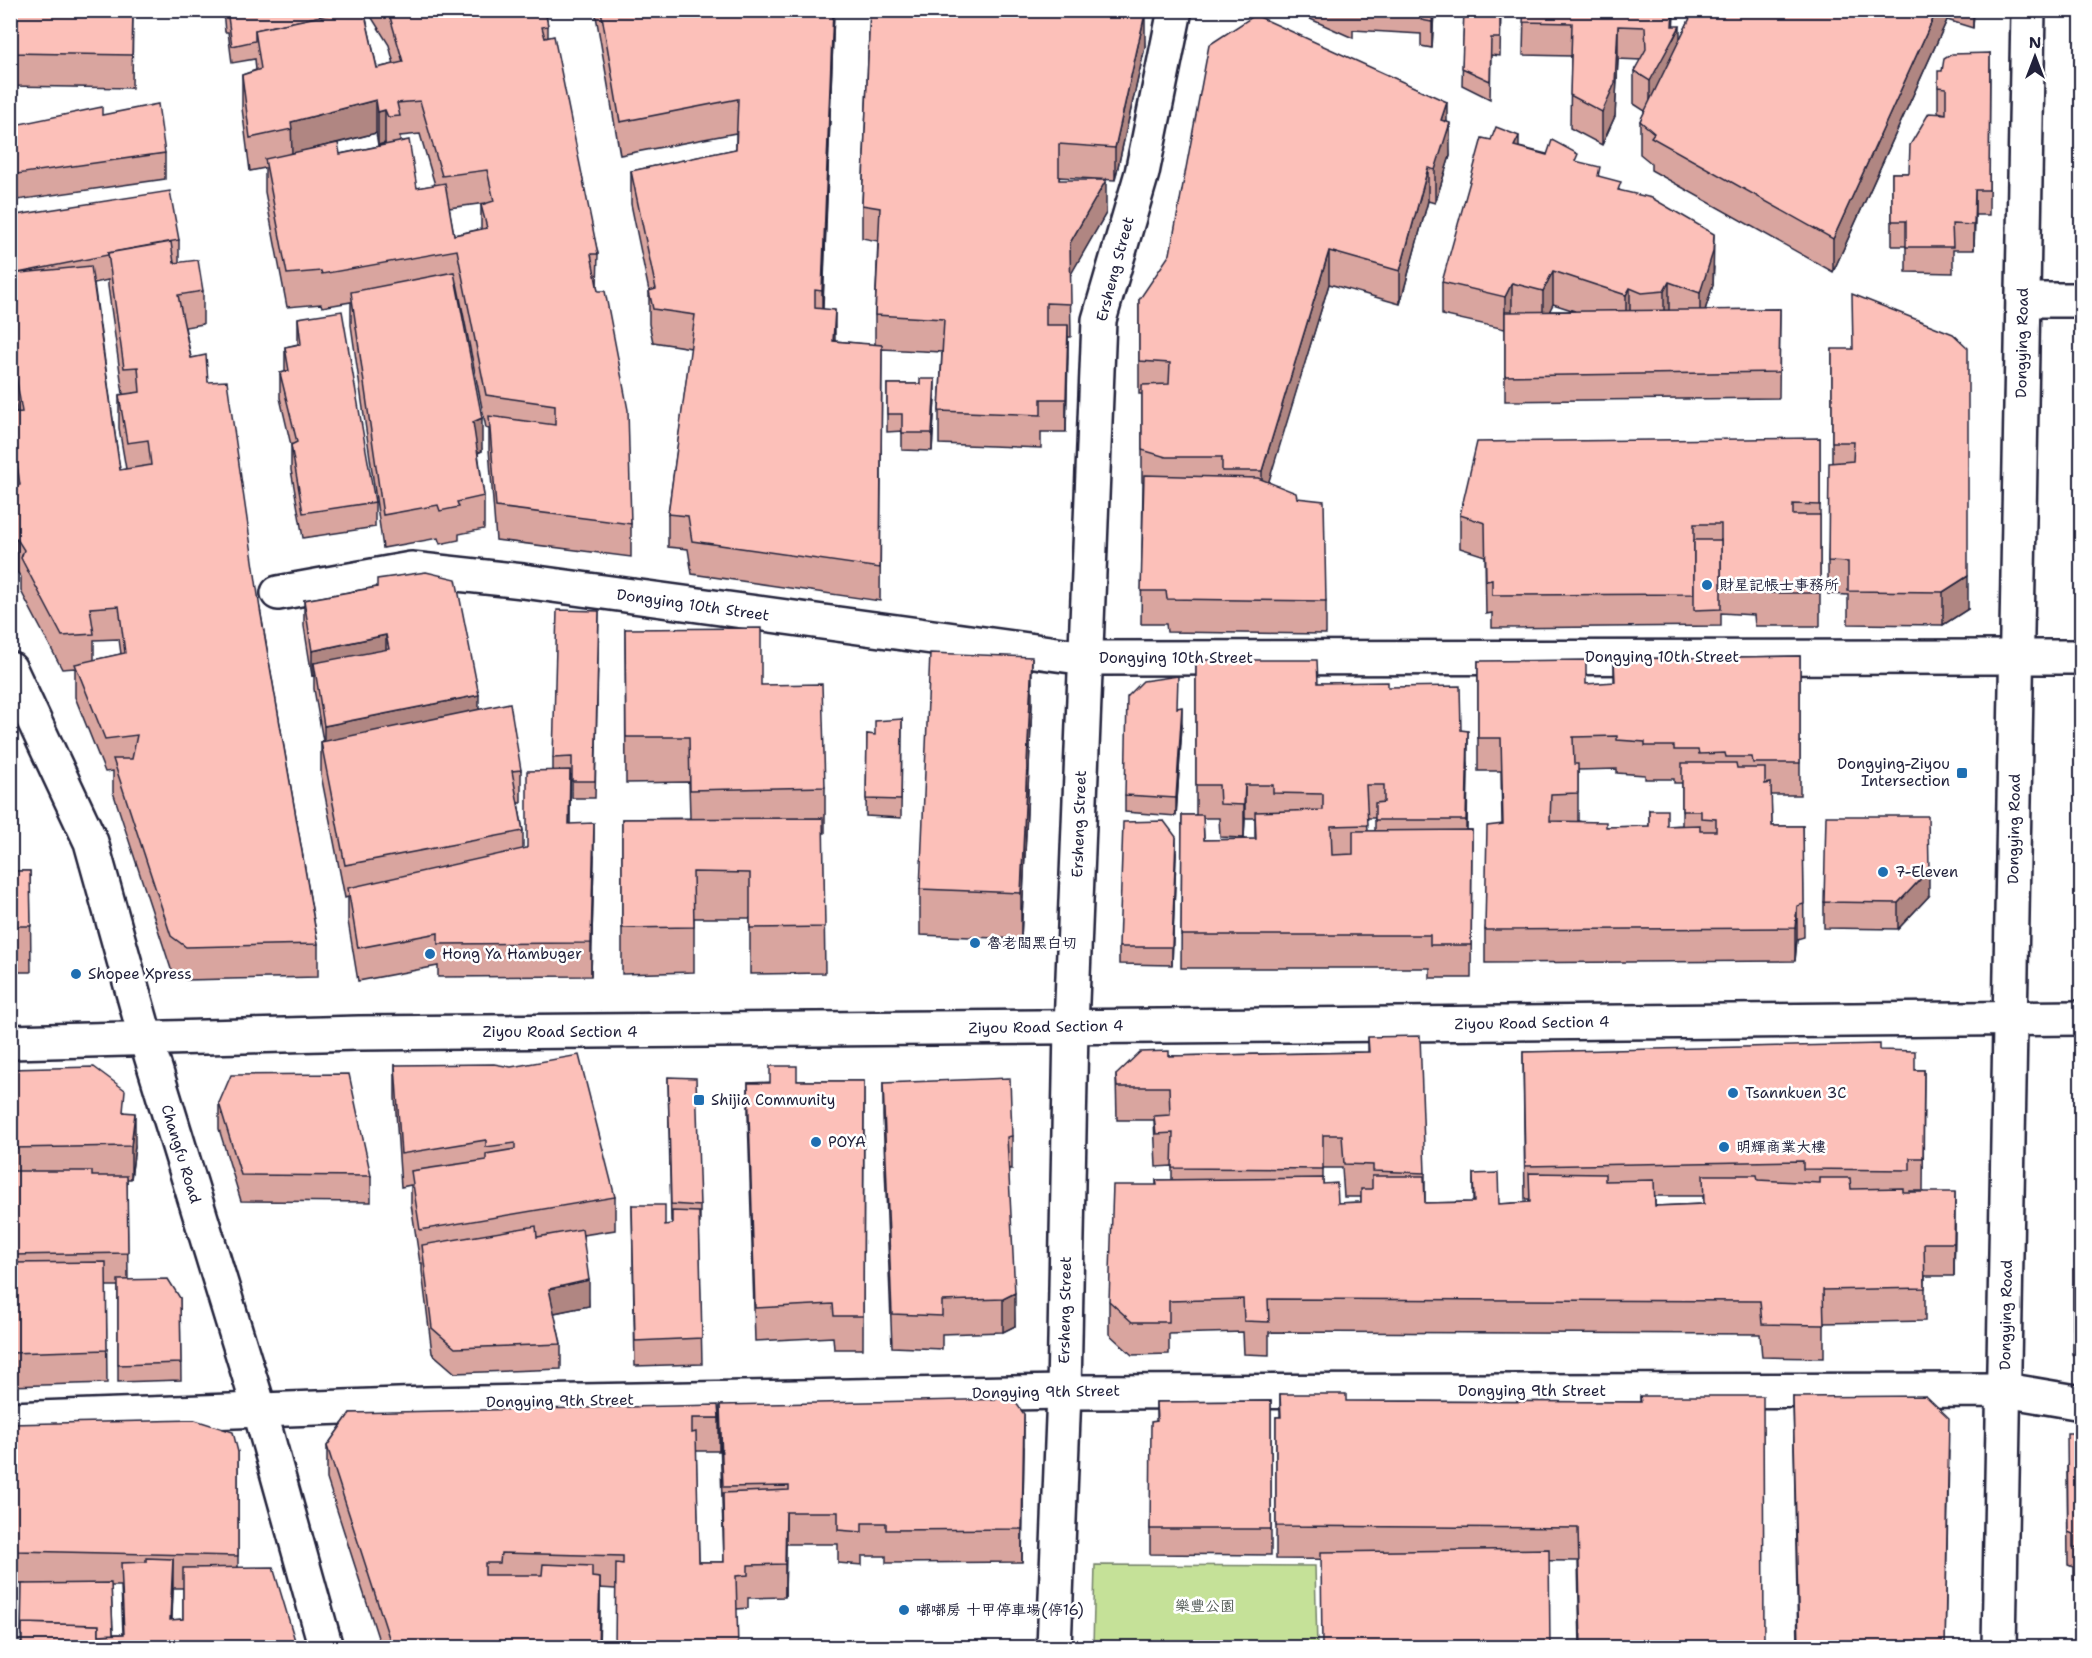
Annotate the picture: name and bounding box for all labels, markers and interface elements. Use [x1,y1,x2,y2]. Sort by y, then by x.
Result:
north arrow [2005,27,2065,87]
text: N [2029,32,2041,53]
street label: Ersheng Street [1091,215,1139,323]
street label: Dongying Road [2011,287,2033,398]
place label: 財星記帳士事務所 [1719,575,1839,595]
marker: 財星記帳士事務所 [1700,578,1714,592]
street label: Dongying 10th Street [615,584,771,626]
street label: Dongying 10th Street [1585,647,1739,667]
street label: Dongying 10th Street [1099,648,1253,668]
place label: Dongying-Ziyou Intersection [1837,754,1950,791]
marker: Dongying-Ziyou Intersection [1955,766,1969,780]
street label: Ersheng Street [1067,770,1091,878]
street label: Dongying Road [2003,773,2025,884]
place label: 7-Eleven [1895,862,1958,882]
marker: 7-Eleven [1876,865,1890,879]
place label: 魯老闆黑白切 [987,933,1077,953]
marker: 魯老闆黑白切 [968,936,982,950]
place label: Hong Ya Hambuger [442,944,582,964]
marker: Hong Ya Hambuger [423,947,437,961]
place label: Shopee Xpress [88,964,192,984]
marker: Shopee Xpress [69,967,83,981]
street label: Ziyou Road Section 4 [1454,1012,1610,1034]
street label: Ziyou Road Section 4 [968,1016,1124,1038]
street label: Ziyou Road Section 4 [482,1022,638,1042]
place label: Tsannkuen 3C [1745,1083,1846,1103]
marker: Tsannkuen 3C [1726,1086,1740,1100]
place label: Shijia Community [711,1090,835,1110]
marker: Shijia Community [692,1093,706,1107]
street label: Changfu Road [156,1102,206,1206]
place label: POYA [828,1132,866,1152]
marker: POYA [809,1135,823,1149]
place label: 明輝商業大樓 [1736,1137,1826,1157]
marker: 明輝商業大樓 [1717,1140,1731,1154]
street label: Ersheng Street [1054,1256,1076,1364]
street label: Dongying Road [1995,1259,2017,1370]
street label: Dongying 9th Street [972,1381,1120,1403]
street label: Dongying 9th Street [1458,1381,1606,1401]
street label: Dongying 9th Street [486,1390,634,1412]
park label: 樂豐公園 [1175,1596,1235,1616]
place label: 嘟嘟房 十甲停車場(停16) [916,1600,1084,1620]
marker: 嘟嘟房 十甲停車場(停16) [897,1603,911,1617]

